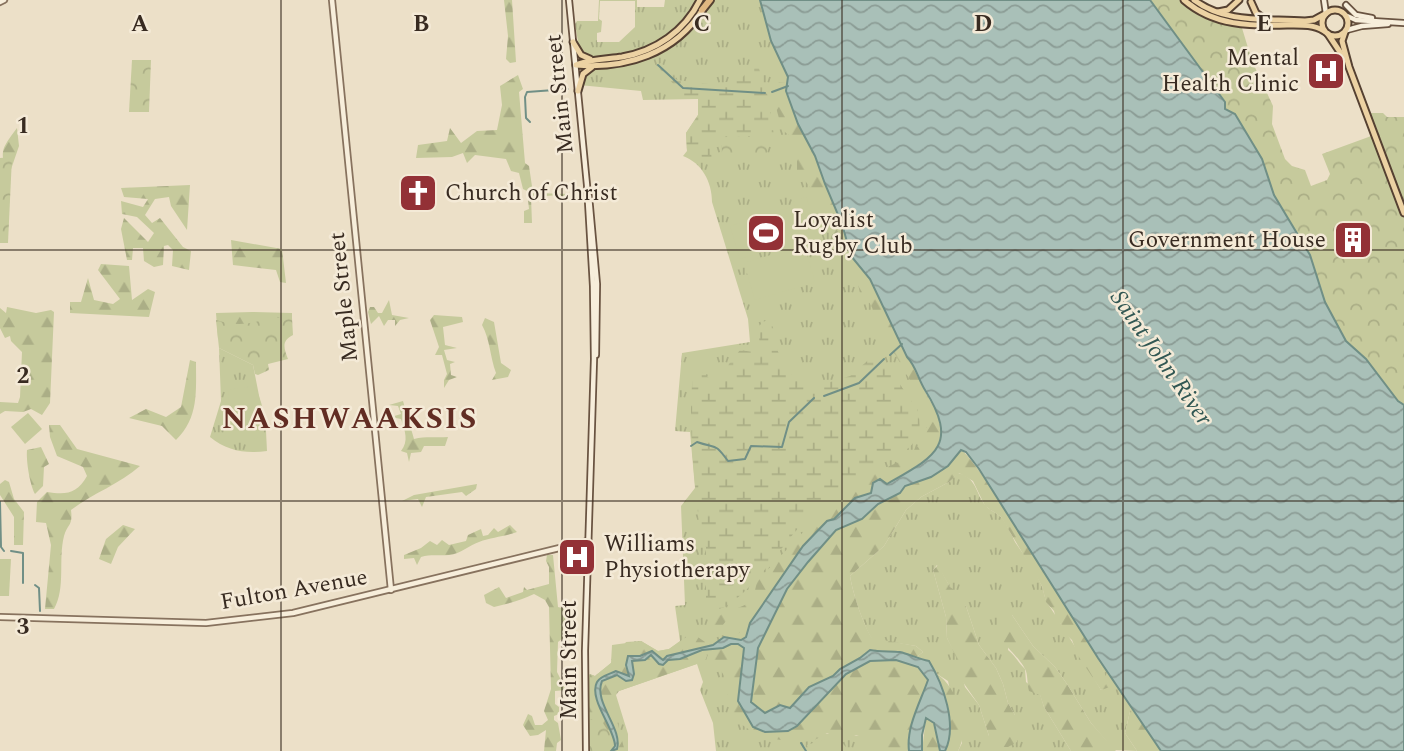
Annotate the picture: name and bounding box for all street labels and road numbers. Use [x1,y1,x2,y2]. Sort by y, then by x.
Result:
street label: Main Street [536,32,584,156]
street label: Maple Street [320,230,368,364]
street label: Fulton Avenue [218,560,370,620]
street label: Main Street [552,600,587,720]

